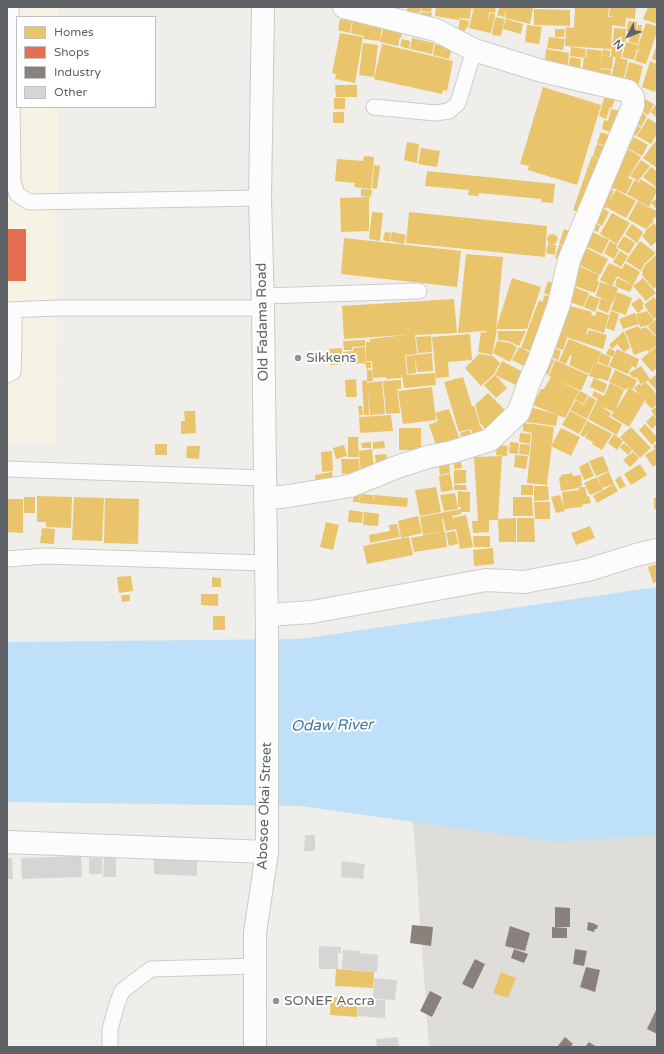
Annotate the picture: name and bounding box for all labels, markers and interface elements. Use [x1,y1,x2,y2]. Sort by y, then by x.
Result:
legend [16,16,156,108]
north arrow [608,16,648,56]
text: Homes [54,25,94,39]
text: N [611,37,626,52]
text: Shops [54,45,89,59]
text: Industry [54,65,101,79]
text: Other [54,85,87,99]
street label: Old Fadama Road [254,262,272,382]
place label: Sikkens [306,350,356,366]
marker: Sikkens [293,353,303,363]
water label: Odaw River [291,716,373,736]
street label: Abosoe Okai Street [254,742,276,870]
place label: SONEF Accra [284,993,375,1009]
marker: SONEF Accra [271,996,281,1006]

